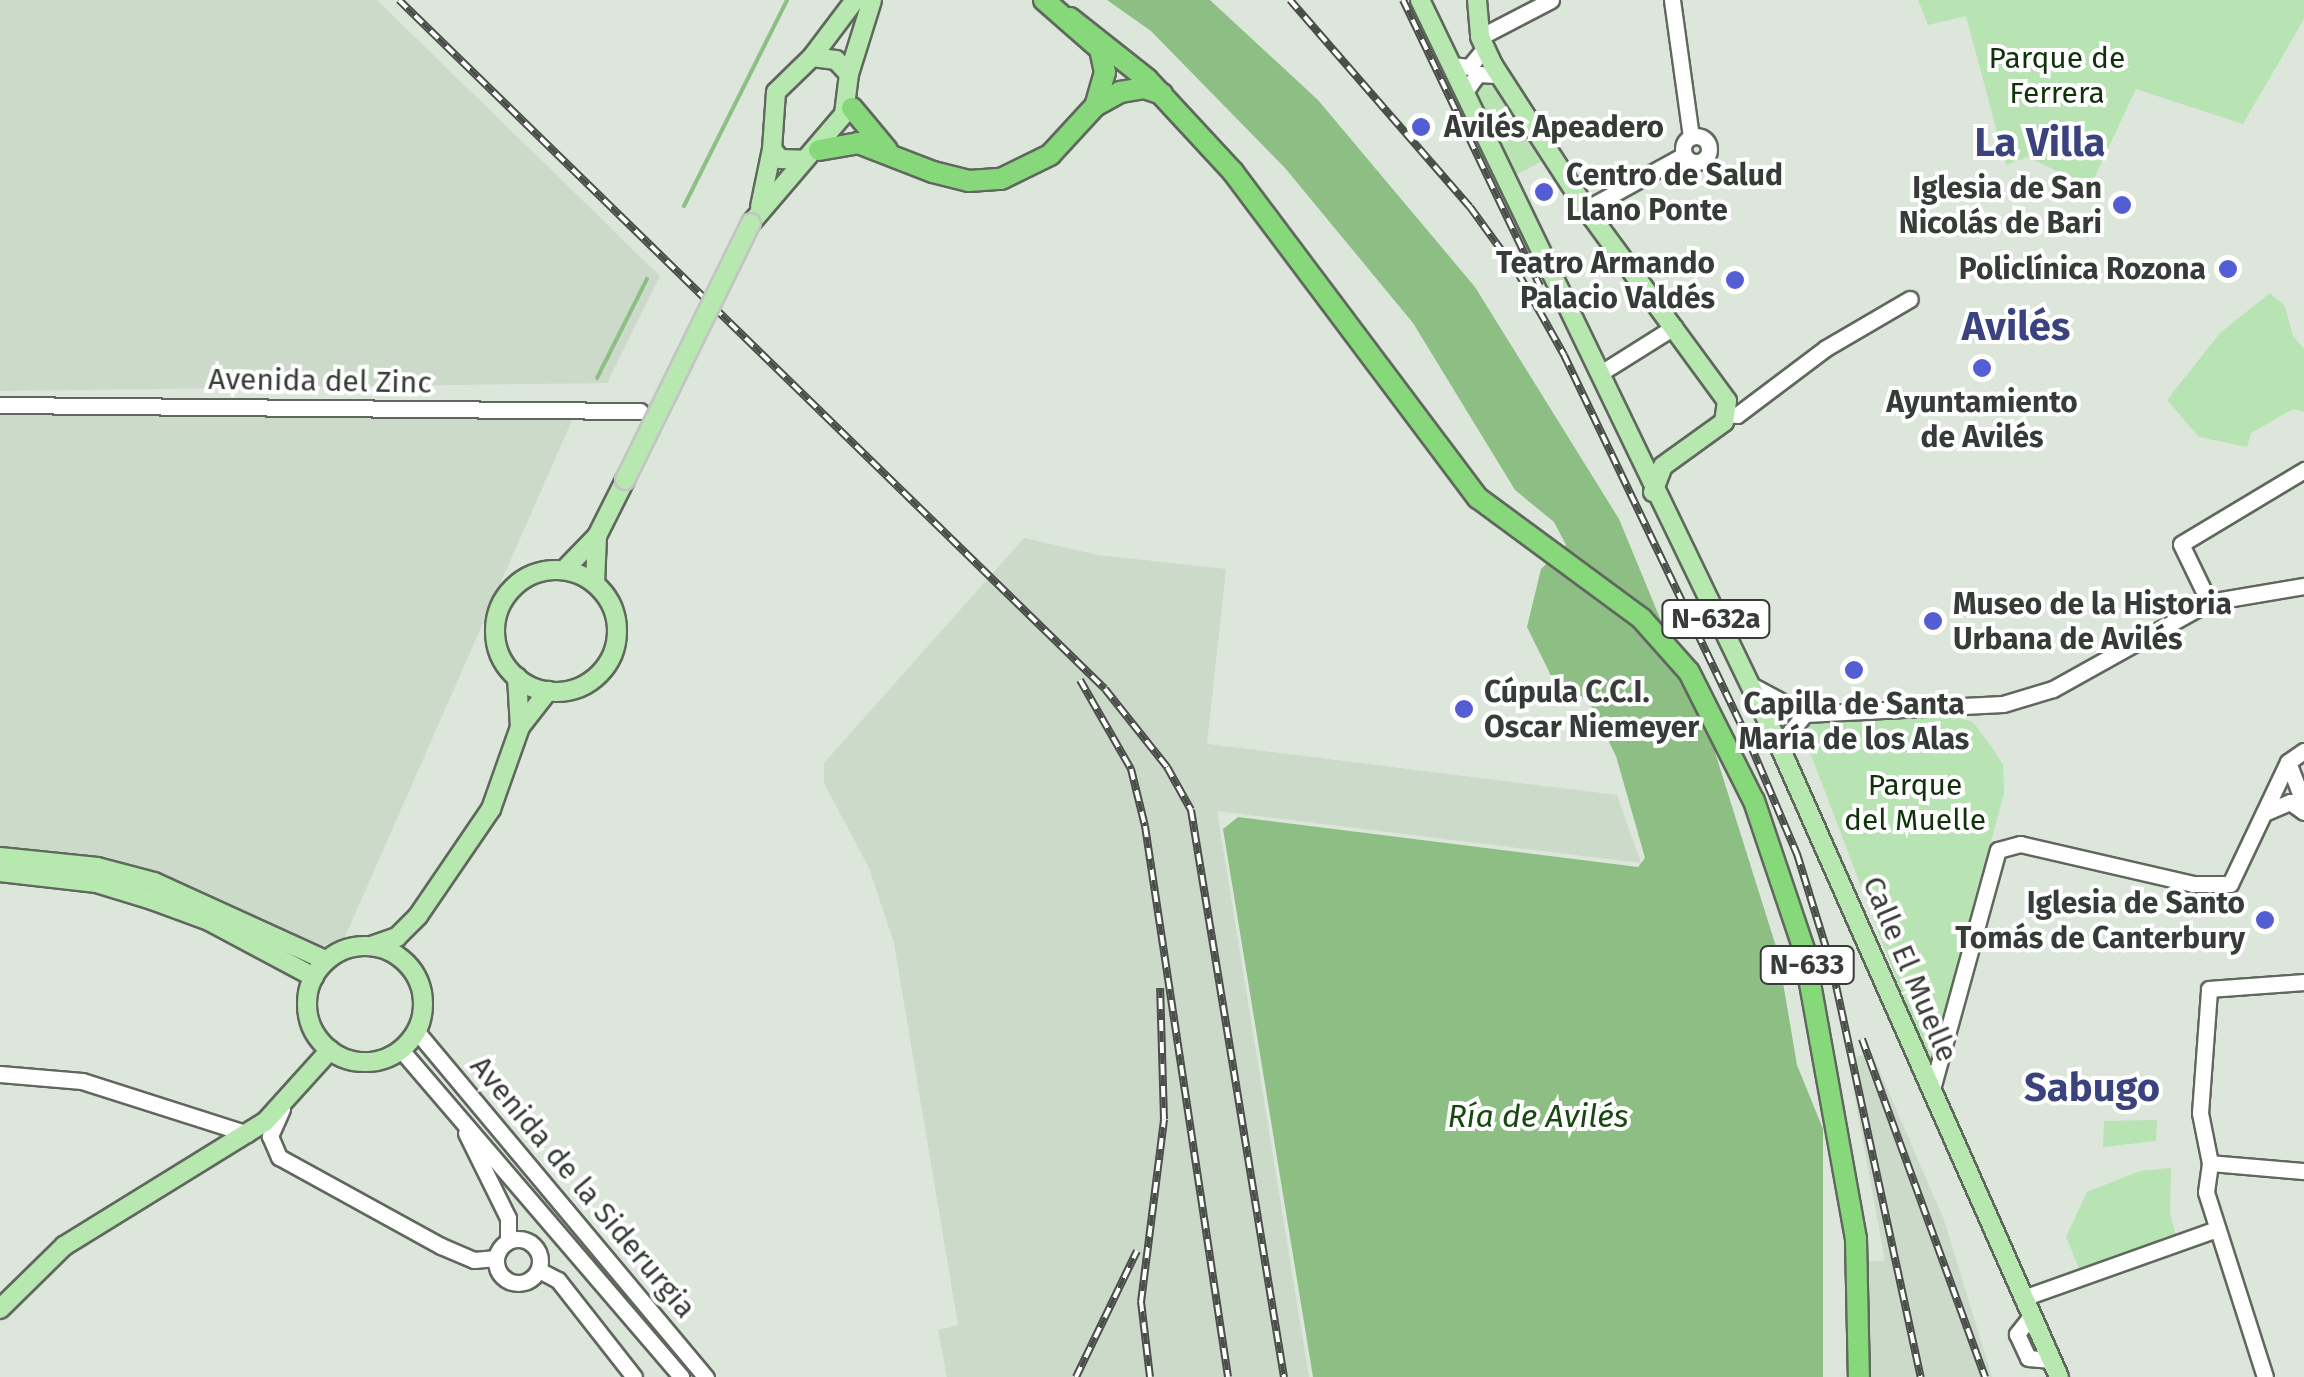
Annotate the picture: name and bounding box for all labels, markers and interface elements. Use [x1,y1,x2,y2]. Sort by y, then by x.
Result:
park label: Parque de Ferrera [1989,40,2125,110]
place label: Avilés Apeadero [1444,109,1664,145]
marker: Avilés Apeadero [1408,114,1434,140]
district label: La Villa [1974,119,2106,167]
place label: Centro de Salud Llano Ponte [1566,157,1783,228]
place label: Iglesia de San Nicolás de Bari [1899,170,2102,240]
marker: Centro de Salud Llano Ponte [1531,179,1557,205]
marker: Iglesia de San Nicolás de Bari [2111,194,2133,216]
place label: Teatro Armando Palacio Valdés [1496,245,1715,316]
place label: Policlínica Rozona [1959,251,2206,287]
marker: Policlínica Rozona [2215,256,2241,282]
marker: Teatro Armando Palacio Valdés [1724,269,1746,291]
district label: Avilés [1962,303,2070,351]
marker: Ayuntamiento de Avilés [1971,357,1993,379]
street label: Avenida del Zinc [208,361,432,401]
place label: Ayuntamiento de Avilés [1886,384,2078,454]
place label: Museo de la Historia Urbana de Avilés [1953,586,2232,656]
road number: N-632a [1661,596,1771,642]
marker: Museo de la Historia Urbana de Avilés [1922,610,1944,632]
marker: Capilla de Santa María de los Alas [1843,659,1865,681]
place label: Cúpula C.C.I. Oscar Niemeyer [1484,674,1699,744]
place label: Capilla de Santa María de los Alas [1739,686,1969,756]
marker: Cúpula C.C.I. Oscar Niemeyer [1453,698,1475,720]
park label: Parque del Muelle [1844,767,1986,838]
street label: Calle El Muelle [1855,871,1965,1067]
place label: Iglesia de Santo Tomás de Canterbury [1955,885,2245,956]
marker: Iglesia de Santo Tomás de Canterbury [2254,909,2276,931]
road number: N-633 [1760,942,1854,988]
street label: Avenida de la Siderurgia [463,1049,703,1325]
district label: Sabugo [2024,1064,2160,1112]
water label: Ría de Avilés [1447,1097,1629,1135]

